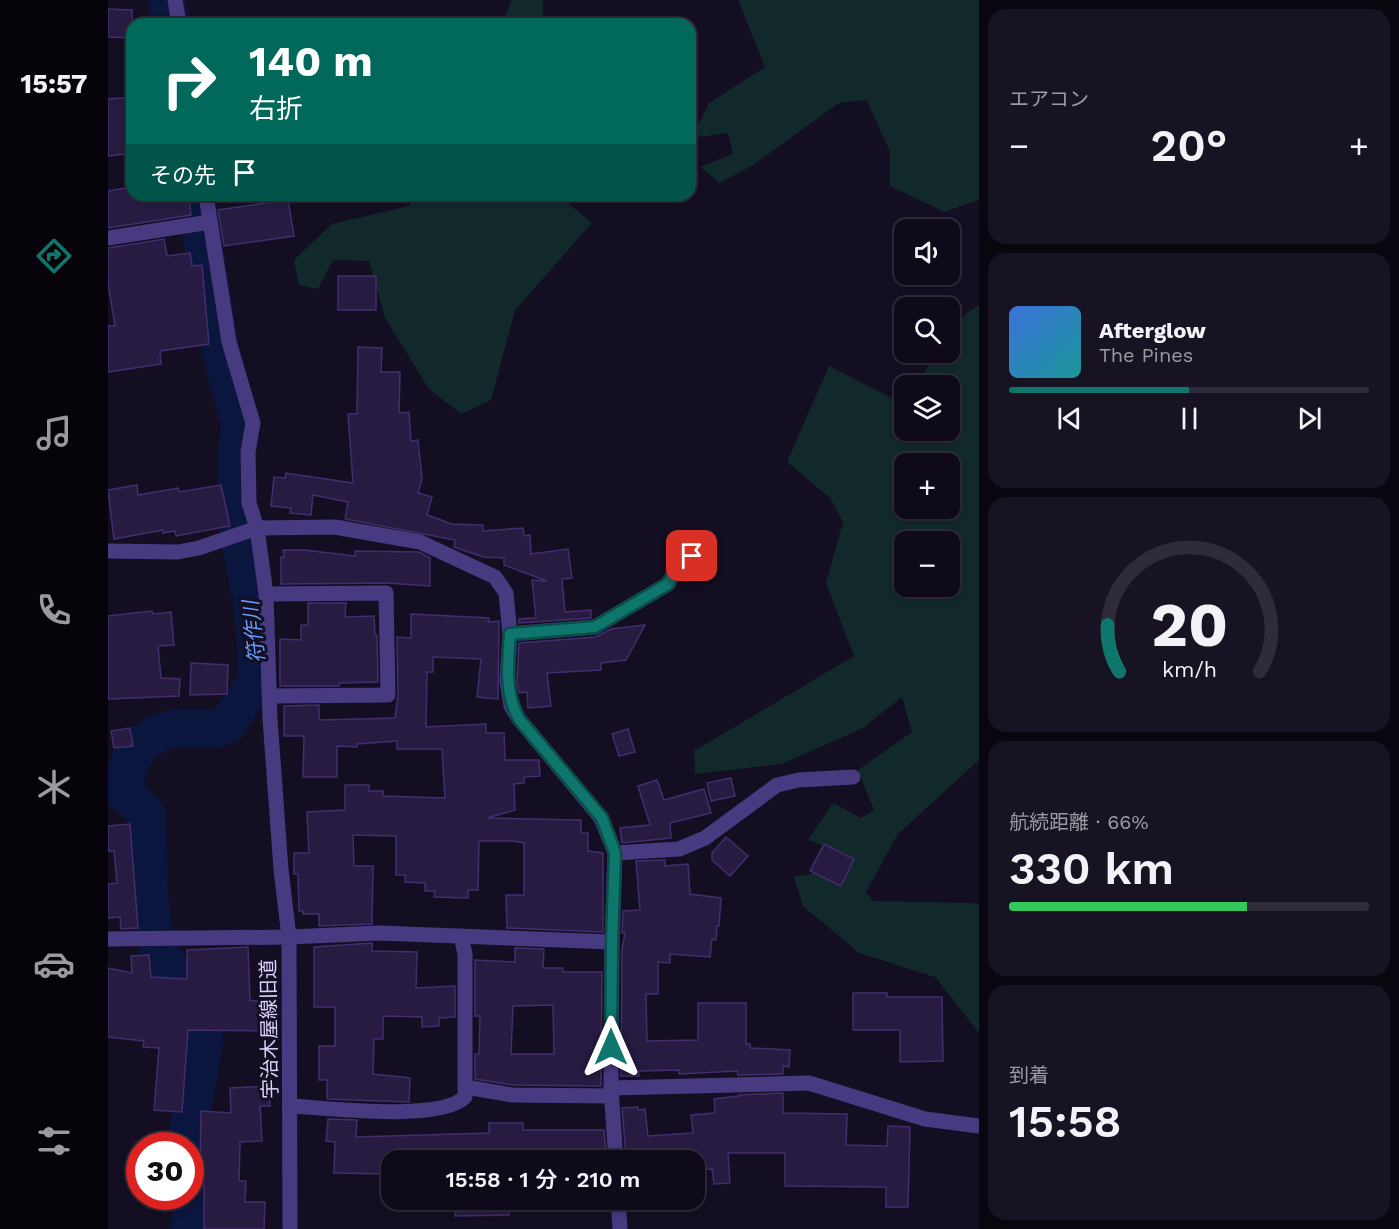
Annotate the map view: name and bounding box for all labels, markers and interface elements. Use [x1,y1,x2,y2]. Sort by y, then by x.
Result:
text: 140 m [249,37,373,86]
icon: right [150,42,228,120]
text: 15:57 [21,68,87,100]
text: エアコン [1009,87,1089,111]
text: 右折 [249,93,303,125]
text: 20° [1151,119,1227,172]
text: − [1009,126,1029,165]
text: + [1349,126,1369,165]
icon: arrive [228,156,261,189]
text: その先 [150,163,216,188]
map controls [894,219,960,597]
button: sound [894,219,960,285]
icon: directions [33,235,75,277]
button: search [894,297,960,363]
text: Afterglow [1099,318,1206,343]
text: The Pines [1099,343,1193,367]
button: layers [894,375,960,441]
icon: previous [1053,402,1086,435]
icon: pause [1173,402,1206,435]
icon: next [1293,402,1326,435]
icon: music [33,412,75,454]
button: + [894,453,960,519]
pin [666,530,717,581]
button: − [894,531,960,597]
icon: arrive [675,539,708,572]
text: 20 [1150,588,1228,661]
icon: phone [33,589,75,631]
water label: 符作川 [238,597,269,665]
text: km/h [1161,657,1217,682]
icon: climate [33,766,75,808]
text: 航続距離 · 66% [1009,810,1149,834]
text: 330 km [1009,842,1174,895]
icon: car [33,943,75,985]
street label: 宇治木屋線旧道 [256,959,282,1099]
position arrow [579,1015,643,1079]
text: 到着 [1009,1063,1049,1087]
text: 15:58 [1009,1095,1122,1148]
icon: filters [33,1120,75,1162]
speed limit sign: 30 [126,1132,204,1210]
text: 15:58 · 1 分 · 210 m [446,1167,640,1192]

